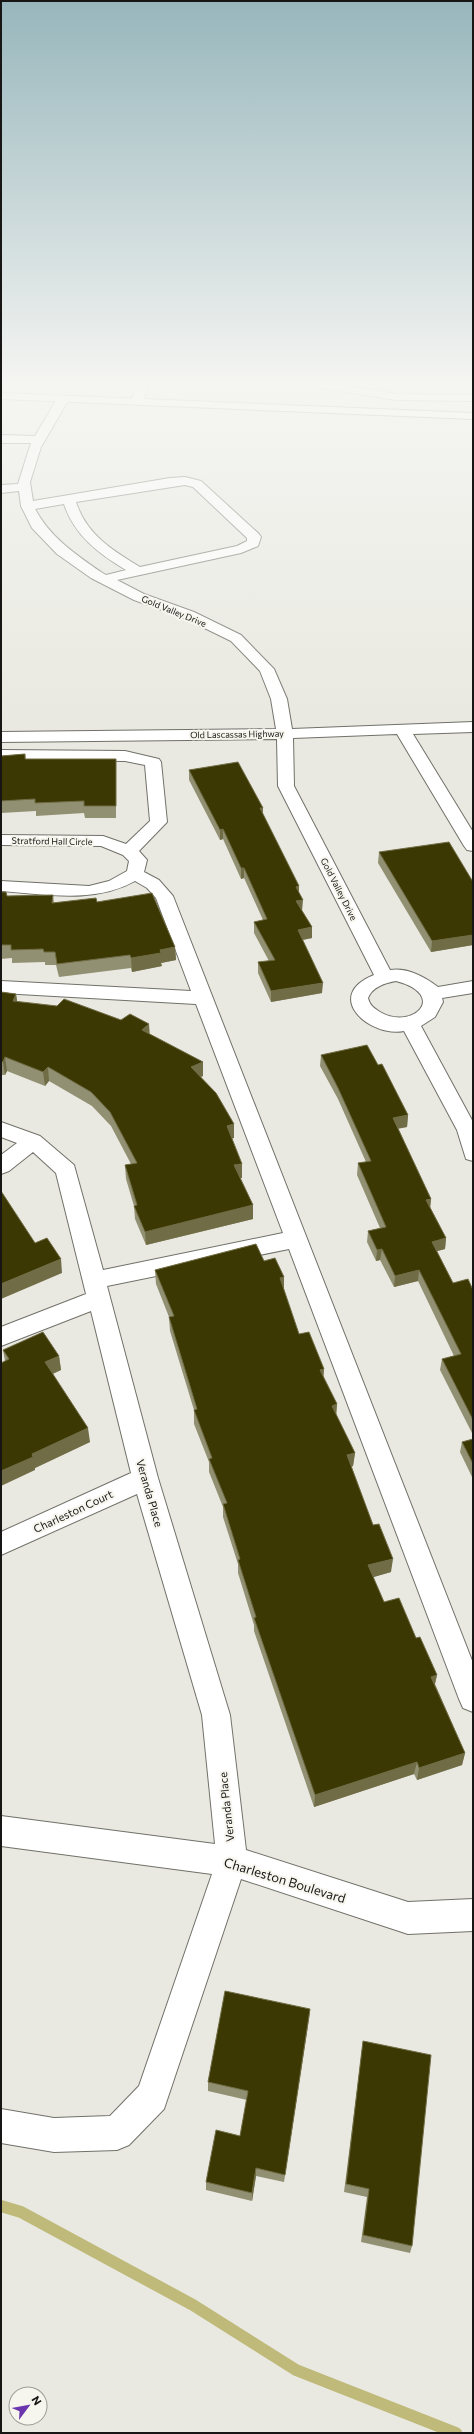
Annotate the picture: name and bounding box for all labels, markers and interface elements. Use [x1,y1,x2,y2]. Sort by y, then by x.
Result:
street label: Gold Valley Drive [140,593,208,629]
street label: Old Lascassas Highway [190,728,284,740]
street label: Stratford Hall Circle [11,835,93,847]
street label: Gold Valley Drive [318,856,360,922]
street label: Veranda Place [134,1458,166,1529]
street label: Charleston Court [31,1487,115,1535]
street label: Veranda Place [216,1771,236,1842]
street label: Charleston Boulevard [222,1854,348,1906]
north arrow [8,2386,48,2426]
text: N [29,2393,45,2407]

